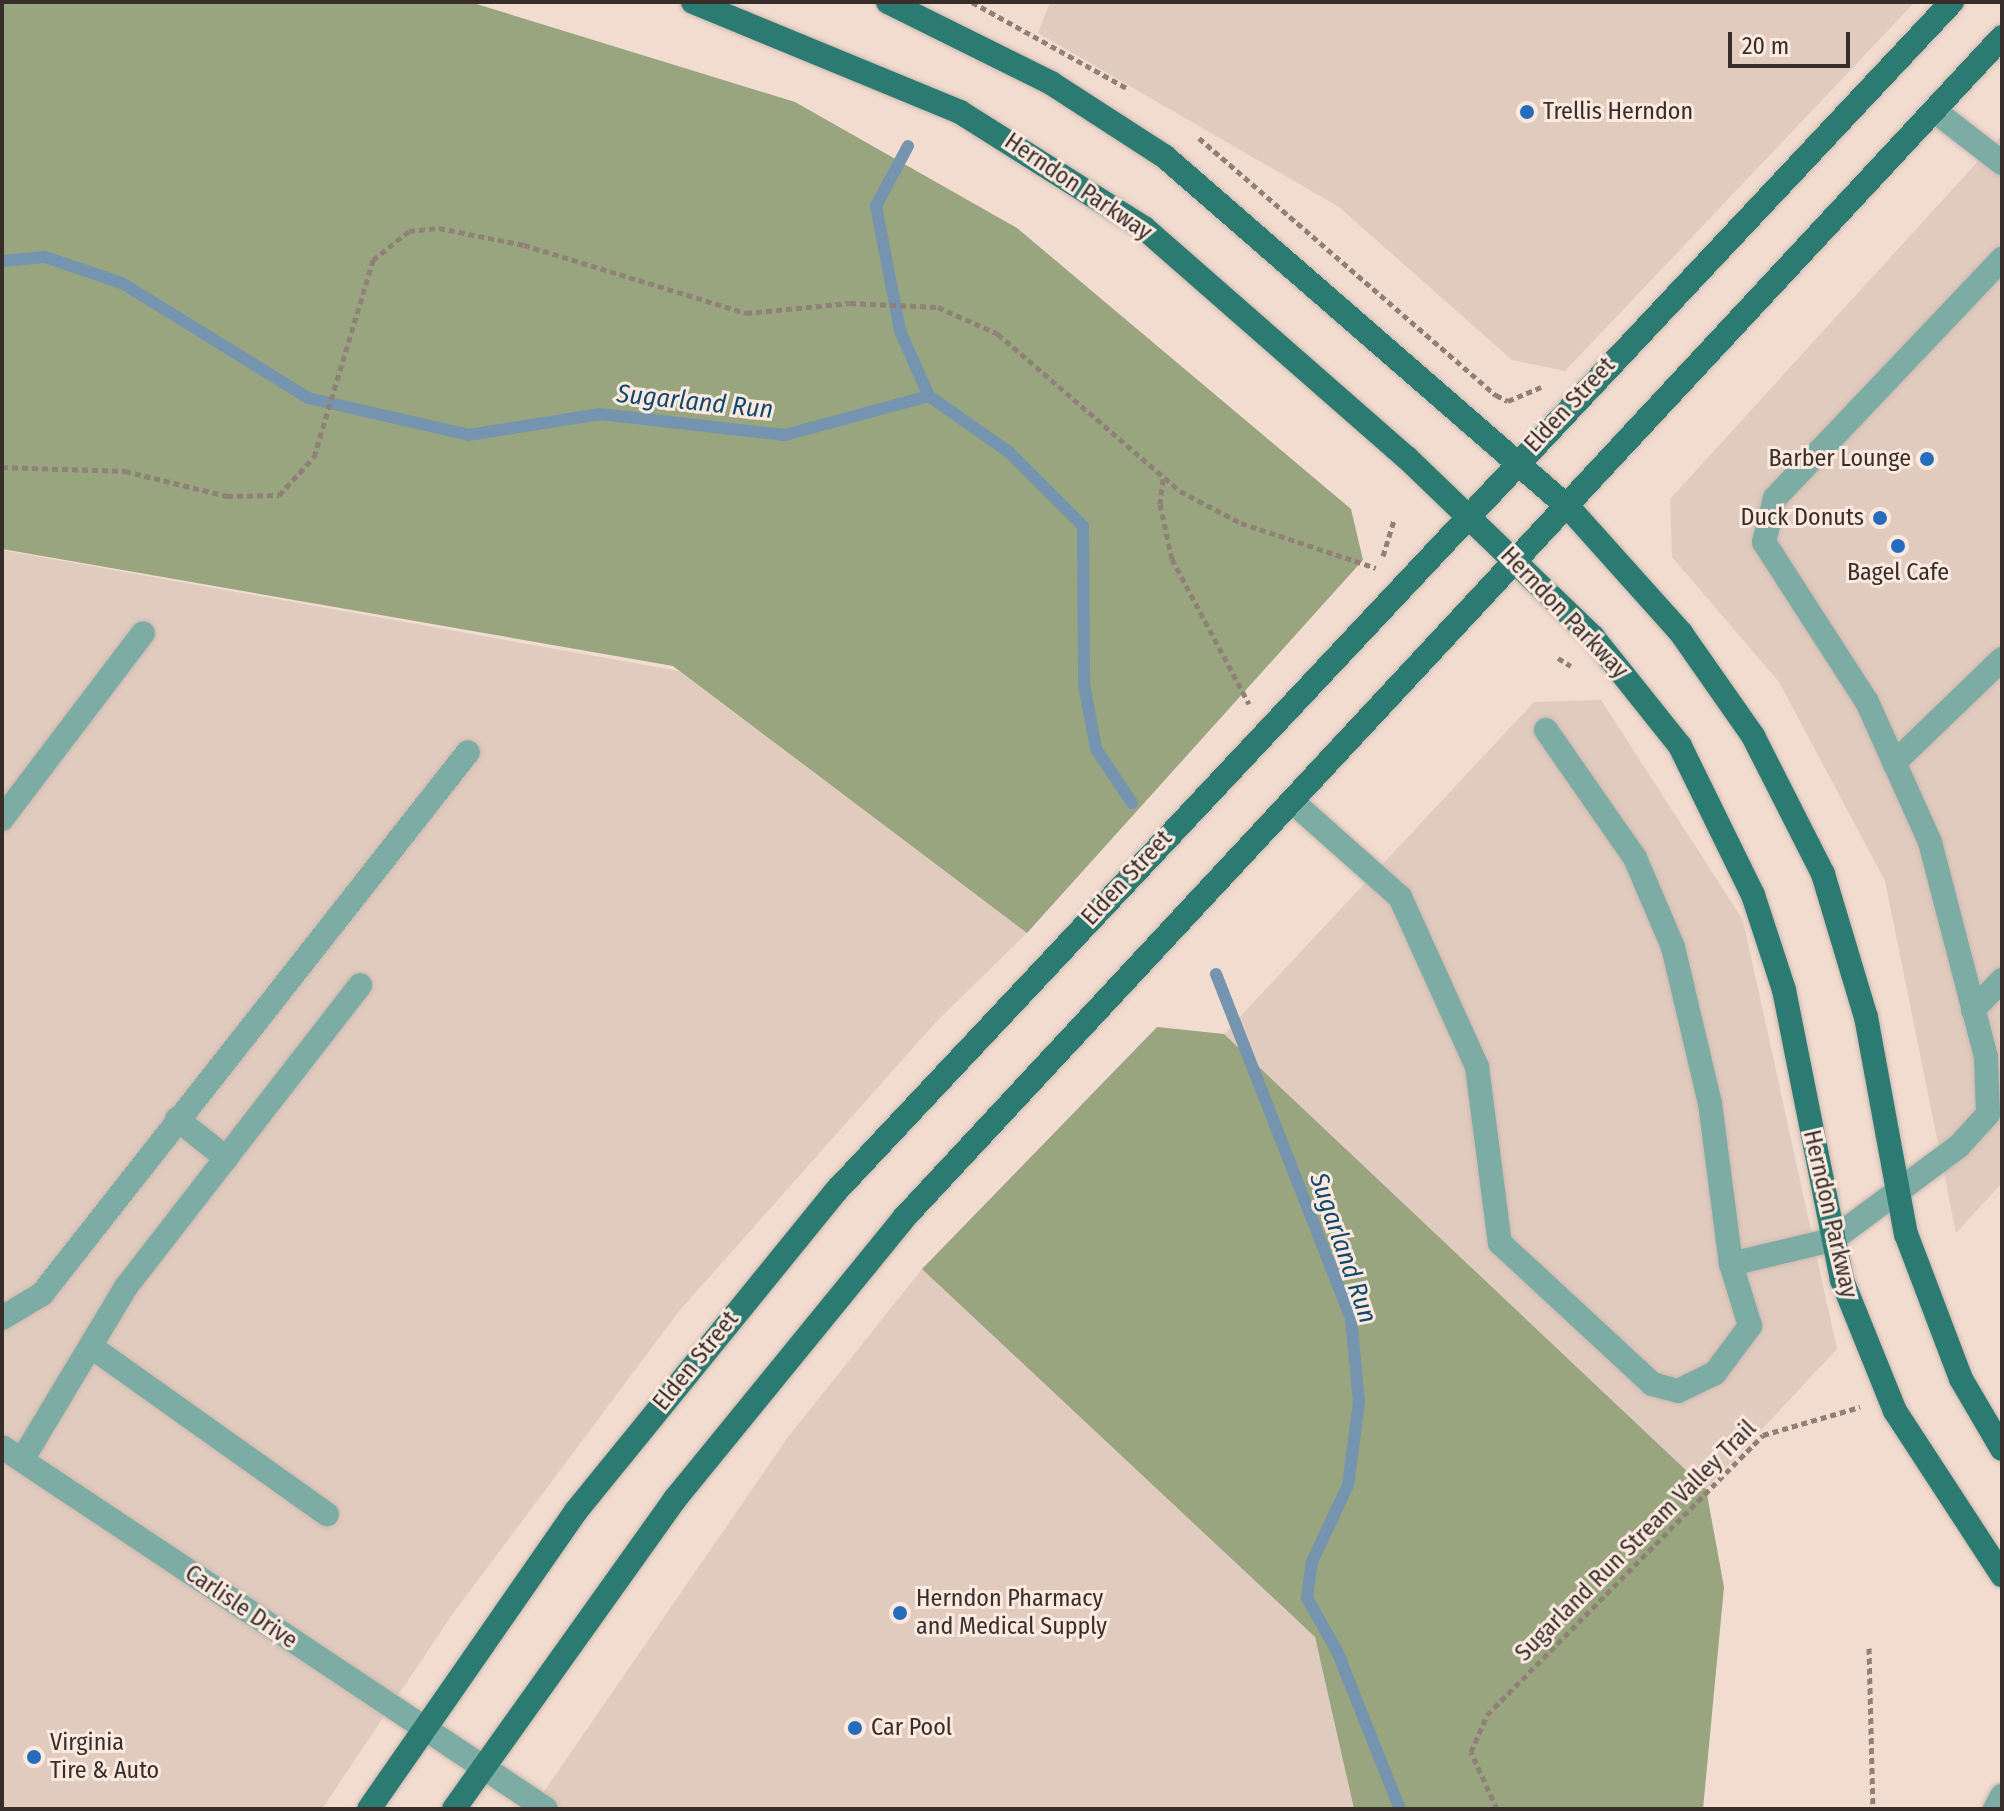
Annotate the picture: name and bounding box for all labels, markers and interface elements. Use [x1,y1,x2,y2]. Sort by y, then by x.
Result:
scale bar [1732,16,1854,66]
text: 20 m [1742,32,1789,60]
place label: Trellis Herndon [1543,98,1693,126]
marker: Trellis Herndon [1518,103,1536,121]
street label: Herndon Parkway [999,127,1157,247]
street label: Elden Street [1519,352,1621,458]
water label: Sugarland Run [615,378,775,426]
place label: Barber Lounge [1768,445,1911,473]
marker: Barber Lounge [1918,450,1936,468]
place label: Duck Donuts [1741,504,1864,532]
marker: Duck Donuts [1871,509,1889,527]
marker: Bagel Cafe [1889,537,1907,555]
street label: Herndon Parkway [1494,541,1634,685]
place label: Bagel Cafe [1847,559,1949,587]
street label: Elden Street [1076,825,1178,931]
street label: Herndon Parkway [1797,1127,1863,1301]
water label: Sugarland Run [1303,1169,1383,1327]
street label: Elden Street [647,1306,745,1416]
street label: Sugarland Run Stream Valley Trail [1509,1414,1763,1668]
street label: Carlisle Drive [179,1559,303,1655]
place label: Herndon Pharmacy and Medical Supply [916,1585,1107,1641]
marker: Herndon Pharmacy and Medical Supply [891,1604,909,1622]
place label: Car Pool [871,1714,952,1742]
marker: Car Pool [846,1719,864,1737]
place label: Virginia Tire & Auto [50,1729,159,1785]
marker: Virginia Tire & Auto [25,1748,43,1766]

